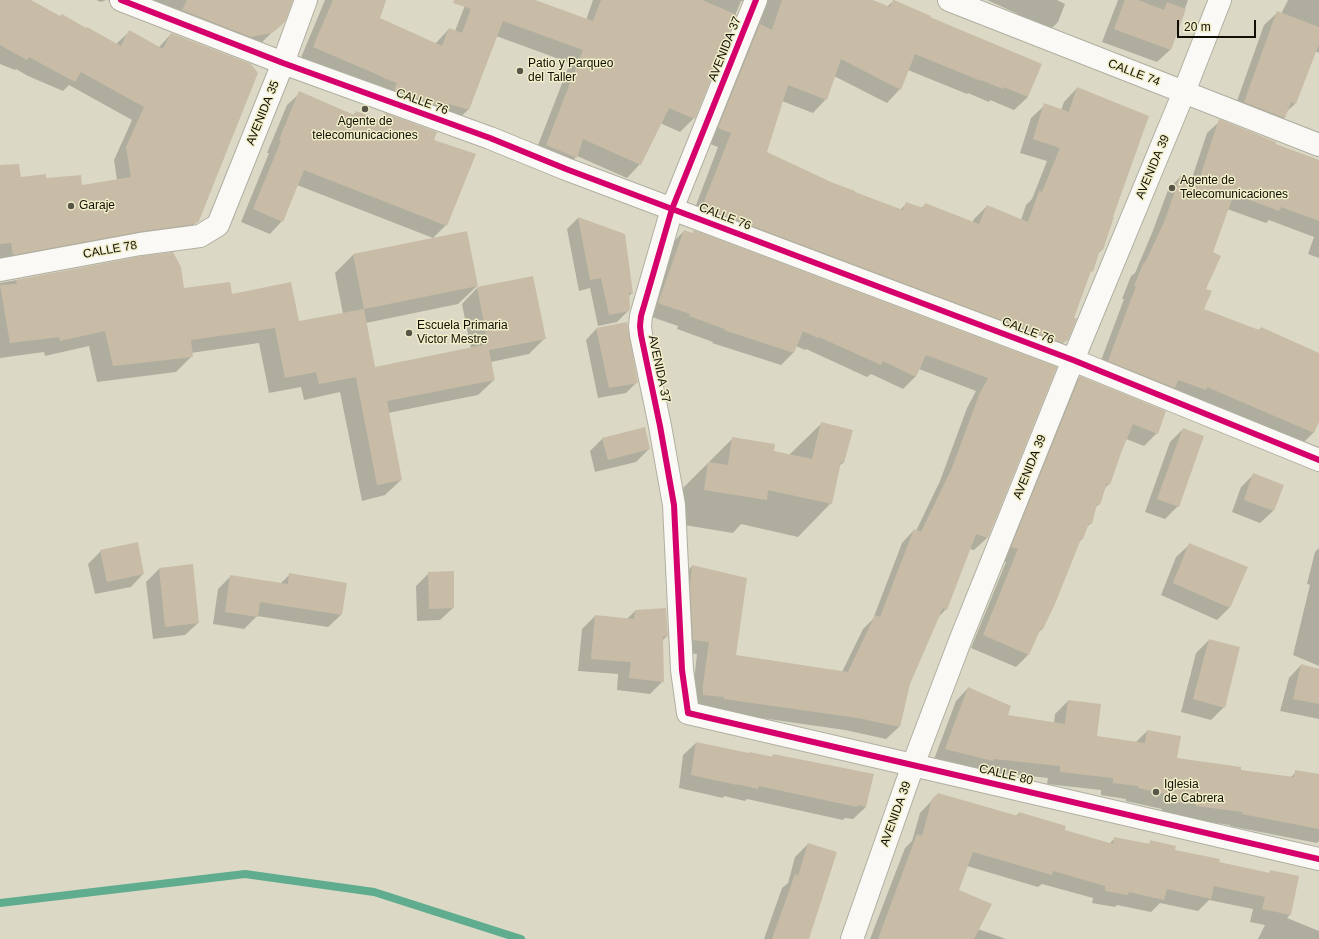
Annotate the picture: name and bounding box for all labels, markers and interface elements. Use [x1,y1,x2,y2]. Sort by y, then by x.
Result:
scale bar [1179,12,1258,38]
street label: AVENIDA 37 [705,15,745,83]
text: 20 m [1184,20,1211,34]
street label: CALLE 74 [1106,56,1162,90]
place label: Patio y Parqueo del Taller [528,57,613,85]
marker: Patio y Parqueo del Taller [515,66,525,76]
street label: AVENIDA 35 [243,79,283,147]
street label: CALLE 76 [394,86,450,118]
marker: Agente de telecomunicaciones [360,104,370,114]
place label: Agente de telecomunicaciones [312,115,418,143]
street label: AVENIDA 39 [1133,133,1173,201]
place label: Agente de Telecomunicaciones [1180,174,1288,202]
marker: Agente de Telecomunicaciones [1167,183,1177,193]
place label: Garaje [79,199,115,213]
street label: CALLE 76 [697,200,753,234]
marker: Garaje [66,201,76,211]
street label: CALLE 78 [82,238,138,262]
street label: CALLE 76 [1000,314,1056,348]
place label: Escuela Primaria Victor Mestre [417,319,508,347]
marker: Escuela Primaria Victor Mestre [404,328,414,338]
street label: AVENIDA 37 [645,334,673,404]
street label: AVENIDA 39 [1010,433,1050,501]
street label: CALLE 80 [978,762,1034,788]
place label: Iglesia de Cabrera [1164,778,1224,806]
street label: AVENIDA 39 [878,779,914,849]
marker: Iglesia de Cabrera [1151,787,1161,797]

